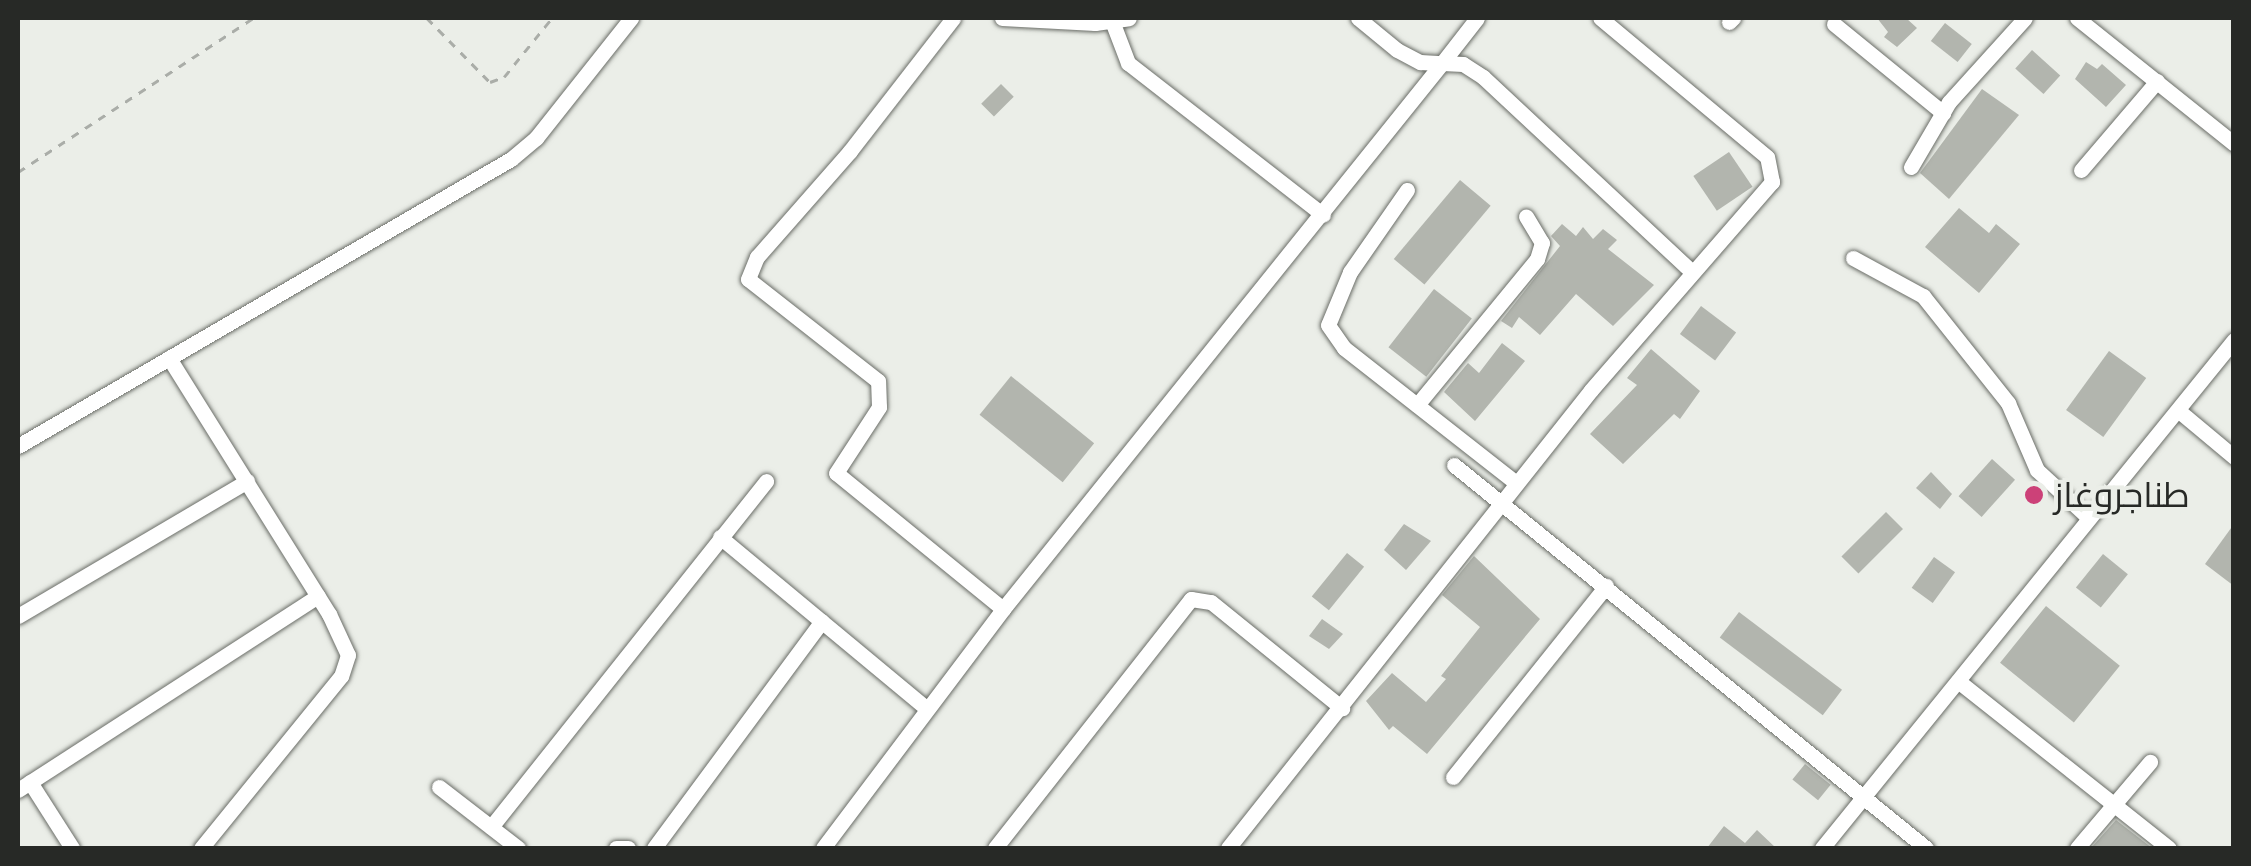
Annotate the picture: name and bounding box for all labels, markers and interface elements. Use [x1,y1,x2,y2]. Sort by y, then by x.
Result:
place label: طناجروغاز [2054,474,2190,516]
marker: طناجروغاز [2023,484,2045,506]

